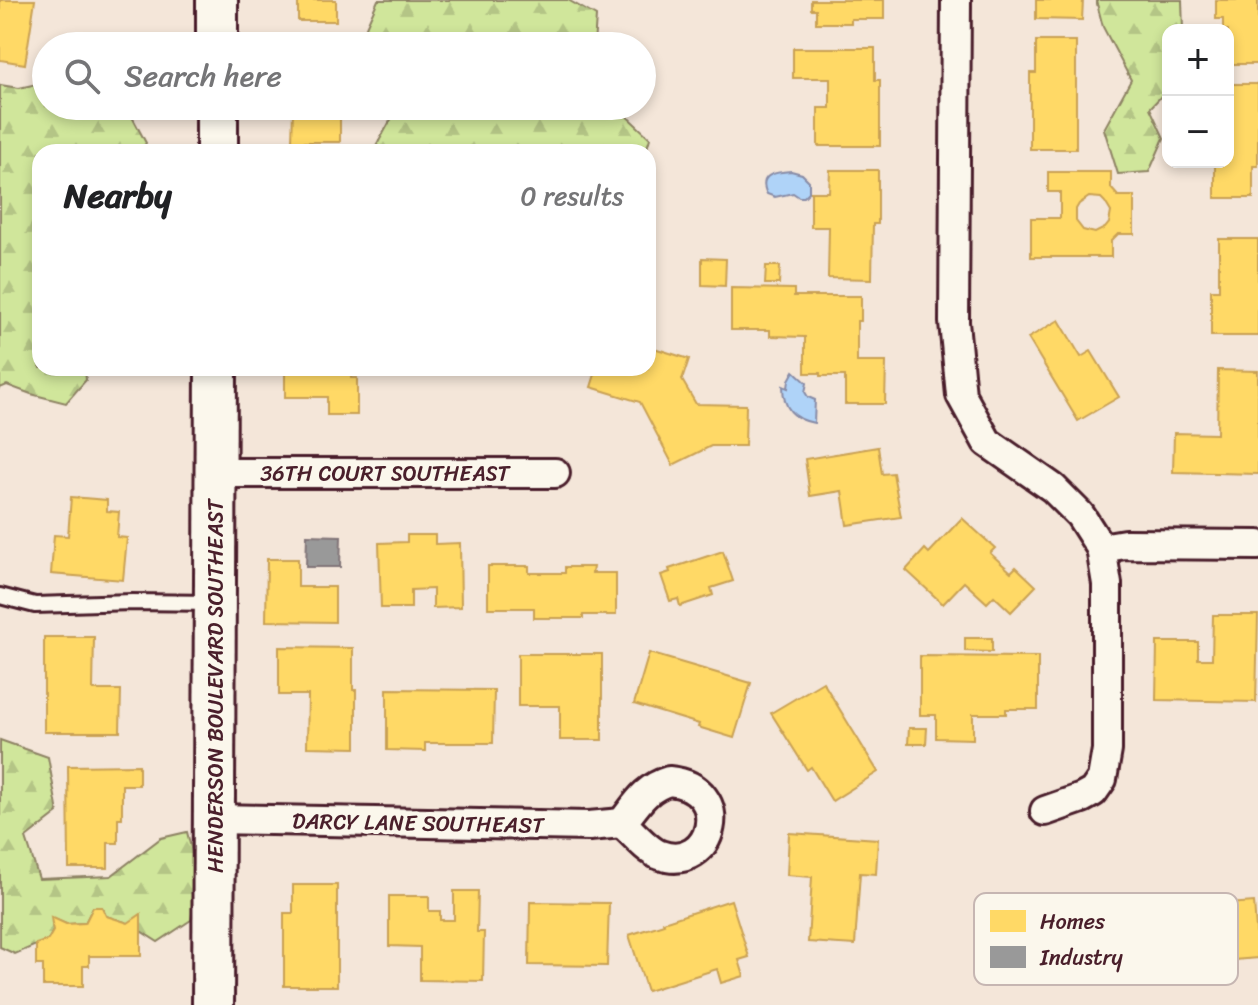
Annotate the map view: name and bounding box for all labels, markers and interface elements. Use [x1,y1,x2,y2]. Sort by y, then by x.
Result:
map controls [1162,24,1234,168]
button: + [1162,24,1234,96]
search box [32,32,656,120]
text: Search here [124,49,282,103]
icon: search [60,54,104,98]
button: − [1162,96,1234,168]
text: Nearby [64,166,172,226]
text: 0 results [520,173,624,219]
street label: 36TH COURT SOUTHEAST [260,454,512,493]
street label: HENDERSON BOULEVARD SOUTHEAST [196,497,235,873]
street label: DARCY LANE SOUTHEAST [292,801,546,845]
legend [974,893,1238,985]
text: Homes [1040,902,1106,941]
text: Industry [1039,938,1124,977]

